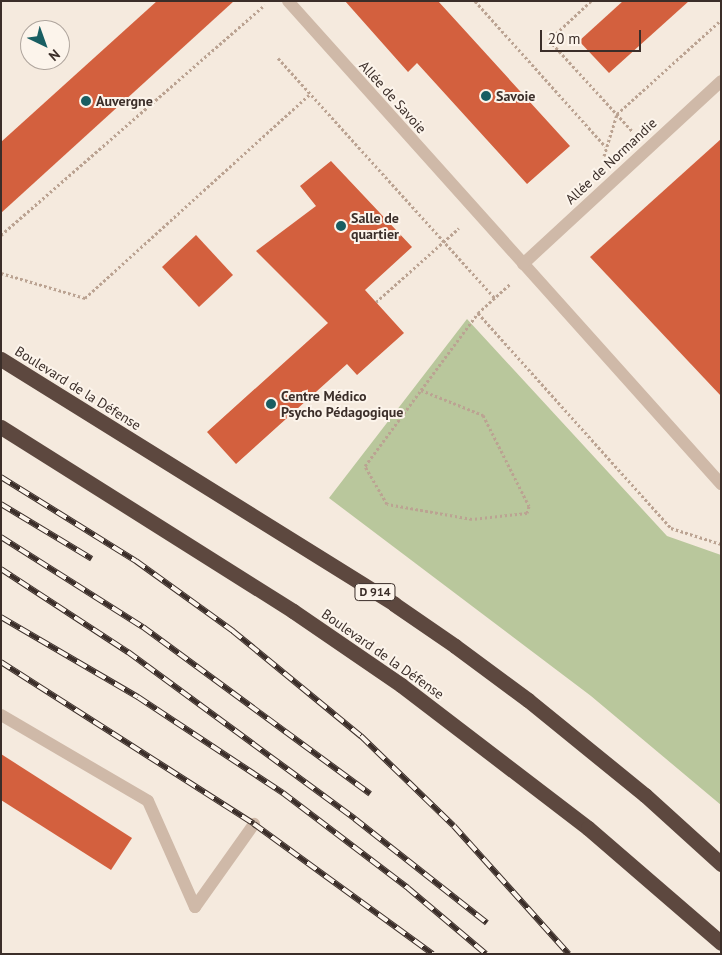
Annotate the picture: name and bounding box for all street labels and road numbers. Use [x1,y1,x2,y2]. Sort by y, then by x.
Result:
street label: Allée de Savoie [356,57,430,137]
street label: Allée de Normandie [562,114,660,208]
street label: Boulevard de la Défense [12,342,144,434]
road number: D 914 [354,582,396,602]
street label: Boulevard de la Défense [319,605,447,703]

